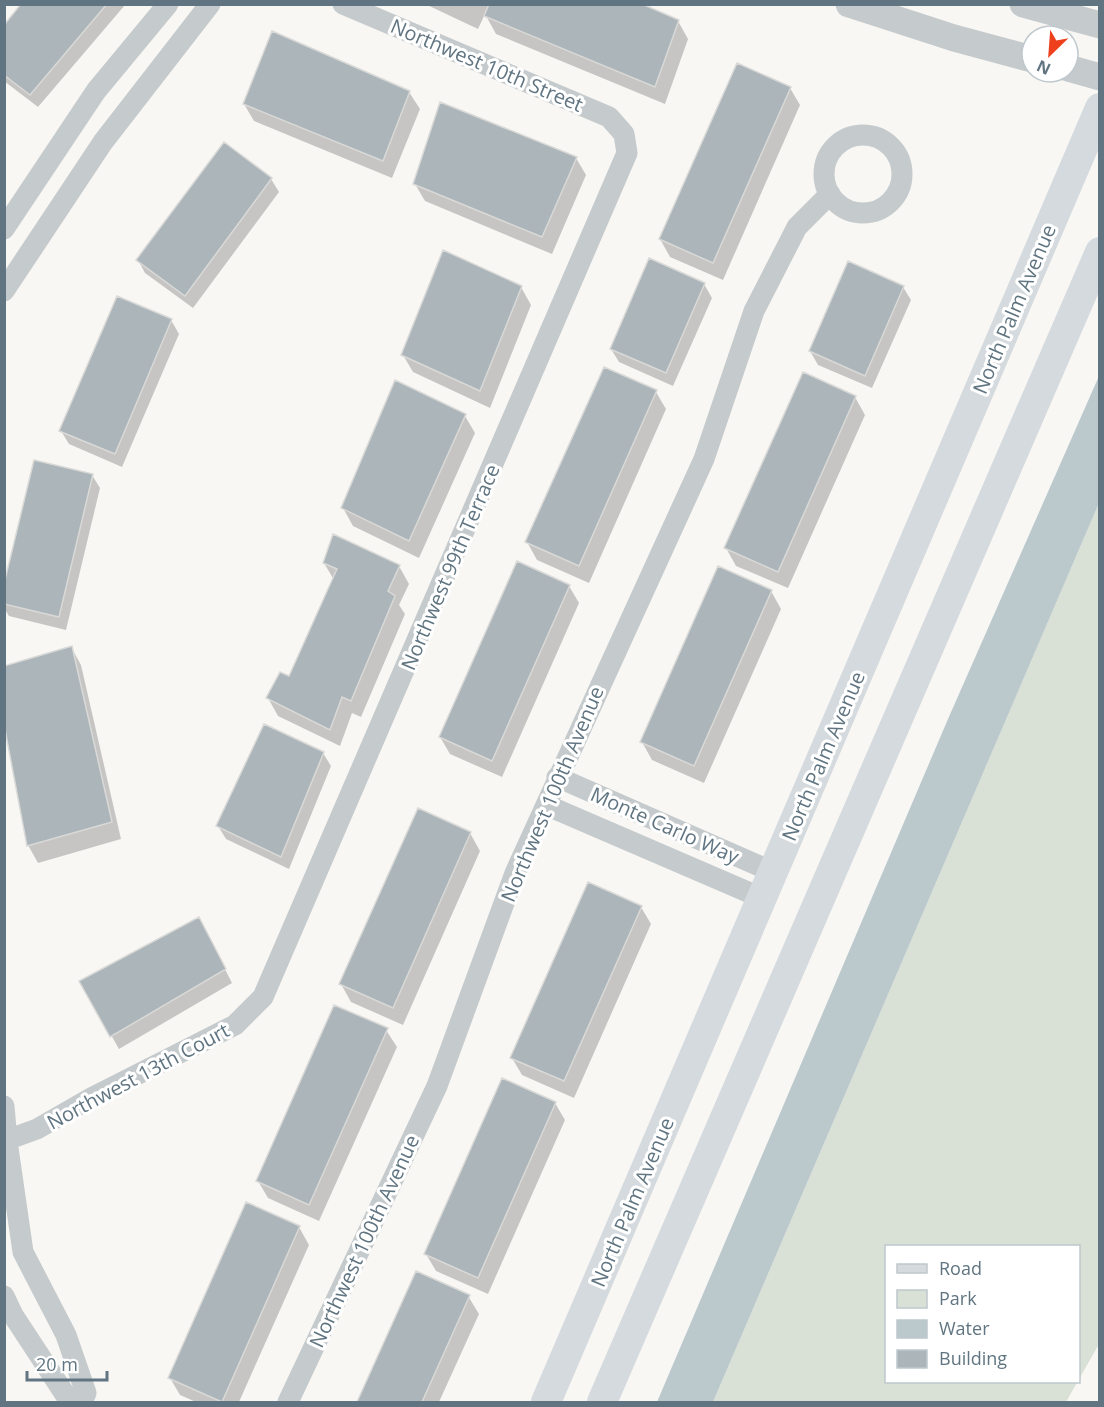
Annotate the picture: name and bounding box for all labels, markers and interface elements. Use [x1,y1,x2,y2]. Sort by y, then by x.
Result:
street label: Northwest 10th Street [387,12,587,118]
north arrow [1020,24,1080,84]
text: N [1033,55,1054,80]
street label: North Palm Avenue [966,220,1062,398]
street label: Northwest 99th Terrace [394,460,506,674]
street label: North Palm Avenue [775,667,871,845]
street label: Northwest 100th Avenue [494,682,610,906]
street label: Monte Carlo Way [587,780,744,870]
street label: Northwest 13th Court [42,1016,234,1136]
street label: North Palm Avenue [584,1113,680,1291]
street label: Northwest 100th Avenue [303,1130,425,1352]
legend [885,1245,1080,1383]
text: Road [939,1256,982,1280]
text: Park [939,1286,977,1310]
text: Water [939,1316,990,1340]
scale bar [27,1344,106,1382]
text: Building [939,1346,1007,1370]
text: 20 m [36,1352,78,1376]

